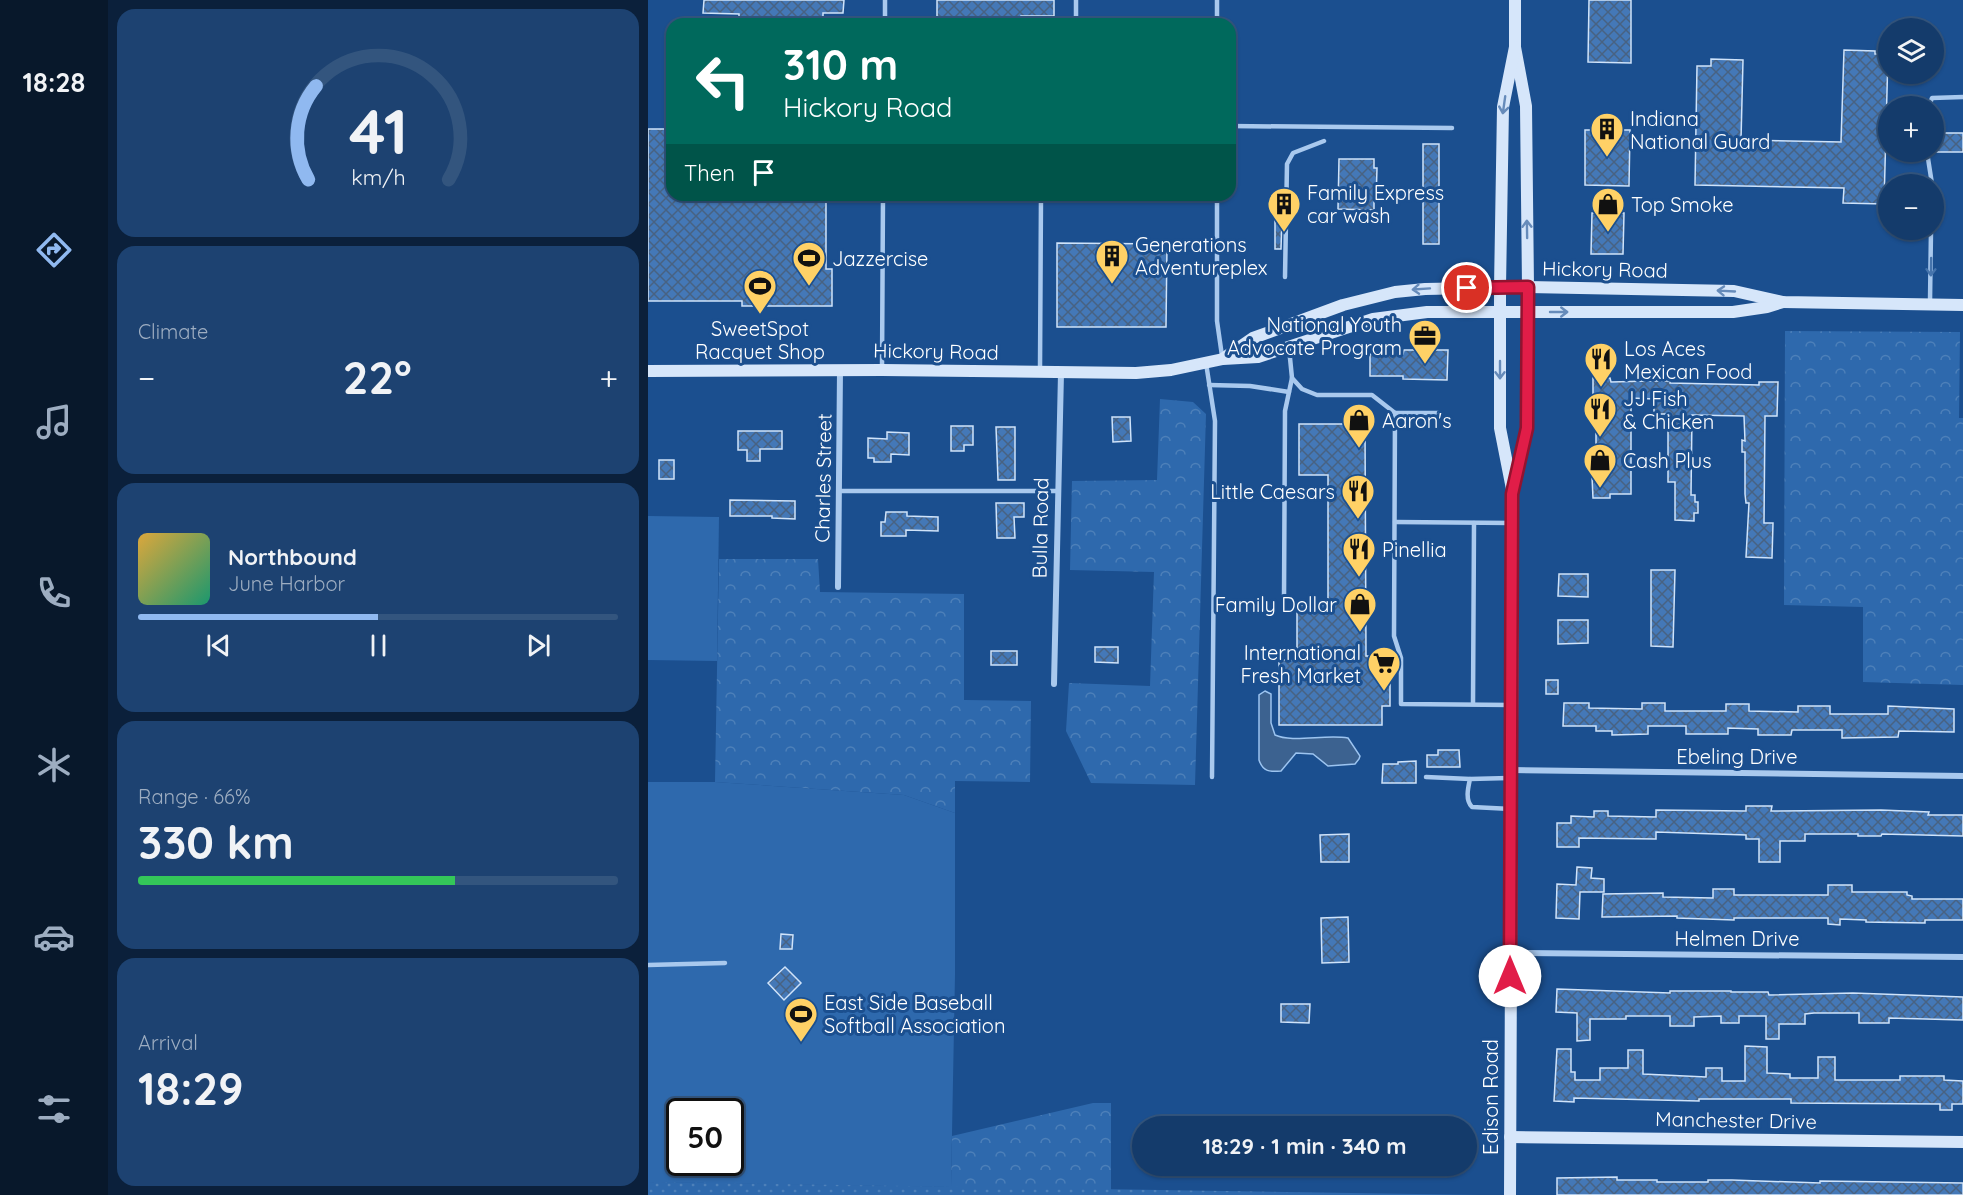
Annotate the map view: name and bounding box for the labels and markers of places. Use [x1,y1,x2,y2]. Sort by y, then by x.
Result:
place label: Indiana National Guard [1630,106,1770,154]
building icon: Indiana National Guard [1589,111,1625,158]
place label: Family Express car wash [1307,180,1444,228]
building icon: Family Express car wash [1266,186,1302,233]
shop icon: Top Smoke [1590,186,1626,233]
place label: Top Smoke [1631,192,1733,217]
place label: Generations Adventureplex [1135,232,1267,280]
building icon: Generations Adventureplex [1094,238,1130,285]
sports icon: Jazzercise [791,240,827,287]
place label: Jazzercise [832,246,928,271]
pin [1441,262,1492,313]
sports icon: SweetSpot Racquet Shop [742,268,778,315]
place label: National Youth Advocate Program [1227,312,1402,360]
place label: SweetSpot Racquet Shop [695,316,825,364]
office icon: National Youth Advocate Program [1407,318,1443,365]
place label: Los Aces Mexican Food [1624,336,1752,384]
restaurant icon: Los Aces Mexican Food [1583,341,1619,388]
place label: JJ Fish & Chicken [1623,386,1714,434]
restaurant icon: JJ Fish & Chicken [1582,391,1618,438]
shop icon: Aaron's [1341,402,1377,449]
place label: Aaron's [1382,408,1452,433]
shop icon: Cash Plus [1582,442,1618,489]
place label: Cash Plus [1623,448,1712,473]
restaurant icon: Little Caesars [1340,473,1376,520]
place label: Little Caesars [1210,479,1335,504]
restaurant icon: Pinellia [1341,531,1377,578]
place label: Pinellia [1382,537,1447,562]
shop icon: Family Dollar [1342,586,1378,633]
place label: Family Dollar [1215,592,1337,617]
place label: International Fresh Market [1240,640,1361,688]
supermarket icon: International Fresh Market [1366,645,1402,692]
place label: East Side Baseball Softball Association [824,990,1006,1038]
sports icon: East Side Baseball Softball Association [783,996,819,1043]

